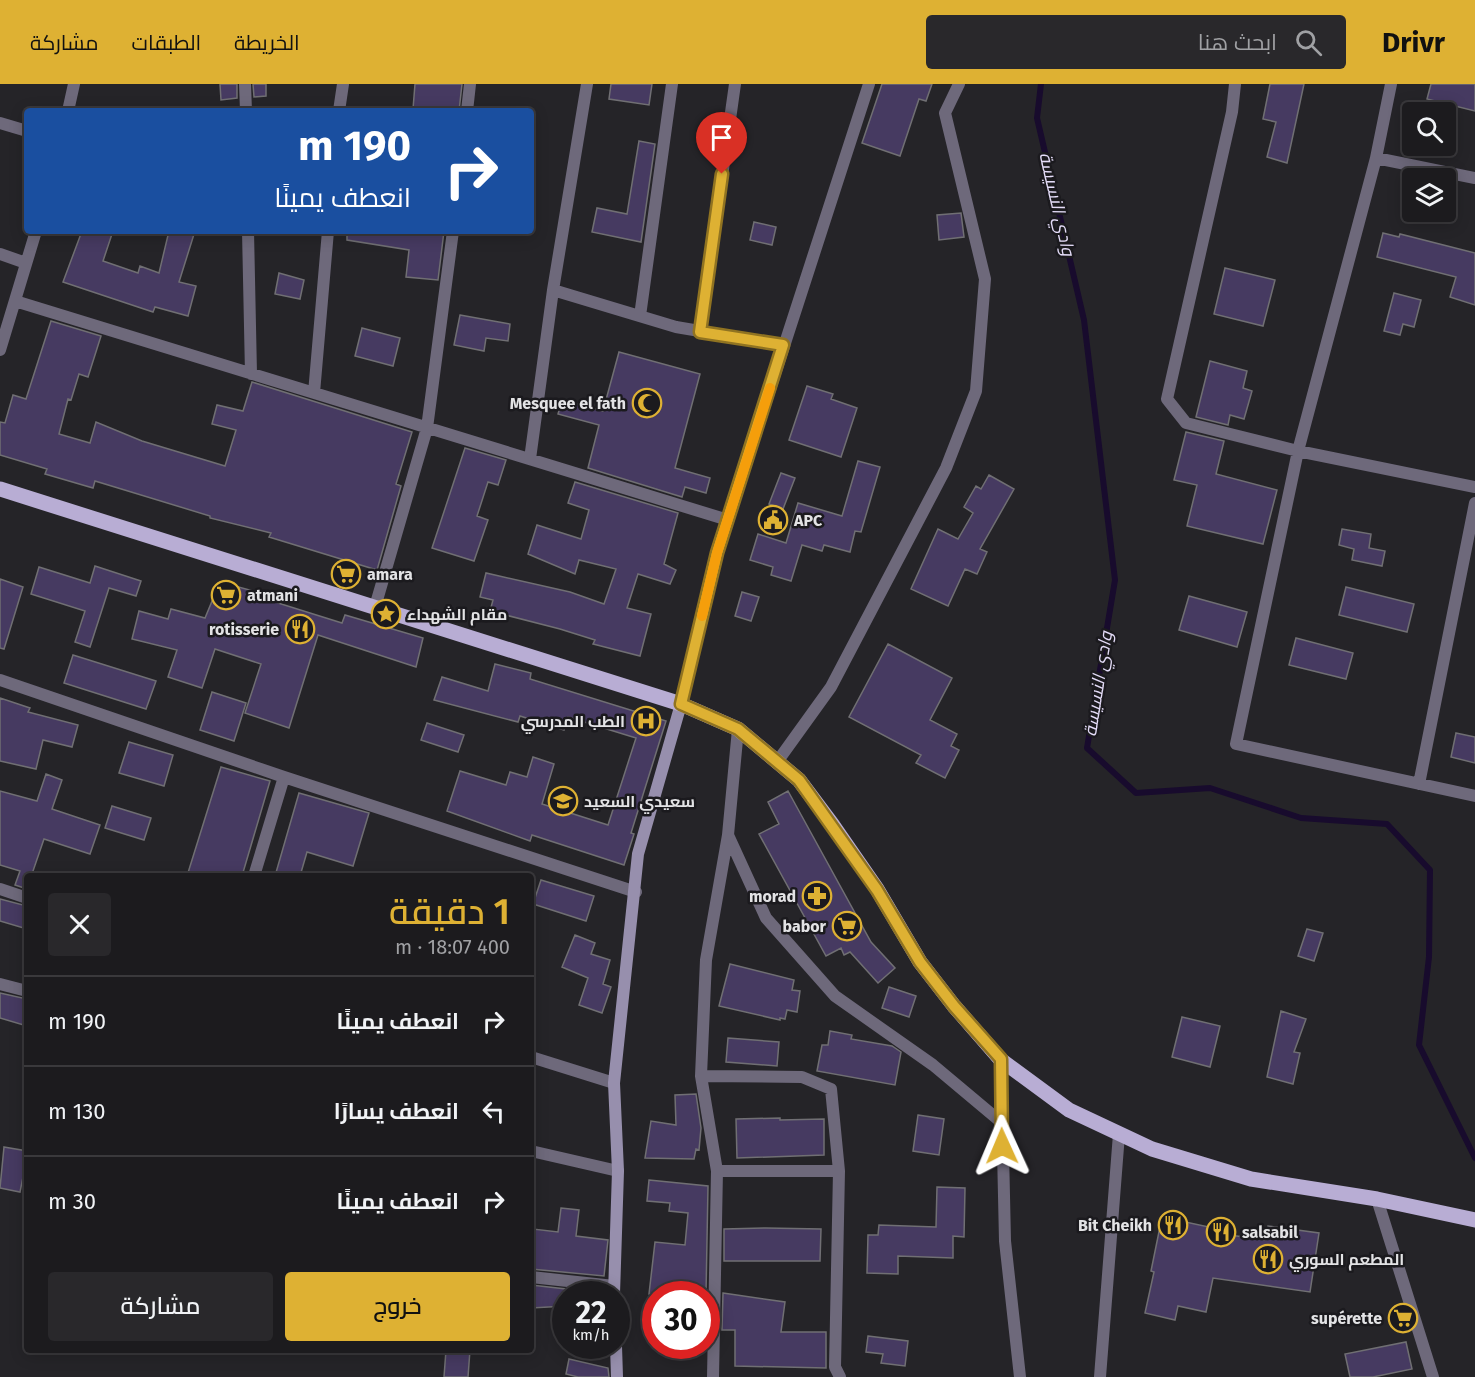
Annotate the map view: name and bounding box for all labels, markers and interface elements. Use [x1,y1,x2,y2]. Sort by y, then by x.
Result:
search box [926,15,1346,69]
icon: search [1292,26,1325,59]
text: Drivr [1382,26,1445,59]
text: ابحث هنا [1198,29,1277,56]
text: مشاركة [30,30,99,56]
text: الطبقات [132,30,201,56]
text: الخريطة [234,30,300,56]
map controls [1402,102,1456,222]
button: search [1402,102,1456,156]
pin [696,112,747,174]
text: 190 m [298,121,411,171]
icon: arrive [705,121,738,154]
icon: right [432,132,510,210]
water label: وادي النسيسة [1031,150,1080,260]
button: layers [1402,168,1456,222]
text: انعطف يمينًا [274,182,411,214]
mosque icon: Mesquee el fath [631,387,663,419]
place label: Mesquee el fath [510,394,626,413]
public building icon: APC [757,504,789,536]
place label: APC [793,511,823,530]
supermarket icon: amara [330,558,362,590]
place label: amara [367,565,413,584]
supermarket icon: atmani [210,579,242,611]
place label: atmani [247,586,298,605]
place icon: مقام الشهداء [370,598,402,630]
place label: مقام الشهداء [407,605,507,626]
restaurant icon: rotisserie [284,613,316,645]
place label: rotisserie [209,620,279,639]
water label: وادي النسيسة [1079,629,1120,738]
hospital icon: الطب المدرسي [630,705,662,737]
place label: الطب المدرسي [521,712,625,734]
school or university icon: سعيدي السعيد [547,785,579,817]
place label: سعيدي السعيد [584,792,695,814]
pharmacy icon: morad [801,880,833,912]
place label: morad [749,887,796,906]
text: 1 دقيقة [389,890,510,934]
button: close [48,893,111,956]
supermarket icon: babor [831,910,863,942]
place label: babor [783,917,827,936]
text: 400 m · 18:07 [395,935,510,959]
icon: right [477,1005,510,1038]
text: 190 m [48,1008,106,1035]
text: انعطف يمينًا [337,1008,459,1035]
icon: left [477,1095,510,1128]
text: 130 m [48,1098,105,1125]
text: انعطف يسارًا [334,1098,459,1125]
position arrow [970,1114,1034,1178]
icon: right [477,1185,510,1218]
text: 30 m [48,1188,96,1215]
text: انعطف يمينًا [337,1188,459,1215]
restaurant icon: Bit Cheikh [1157,1209,1189,1241]
place label: Bit Cheikh [1078,1216,1152,1235]
restaurant icon: salsabil [1205,1216,1237,1248]
place label: salsabil [1242,1223,1298,1242]
restaurant icon: المطعم السوري [1252,1243,1284,1275]
place label: المطعم السوري [1289,1250,1404,1272]
button: مشاركة [48,1272,273,1341]
button: خروج [285,1272,510,1341]
speed limit sign: 30 [642,1281,720,1359]
text: 22 [575,1295,607,1331]
supermarket icon: supérette [1387,1302,1419,1334]
place label: supérette [1311,1309,1382,1328]
text: km/h [572,1326,610,1344]

